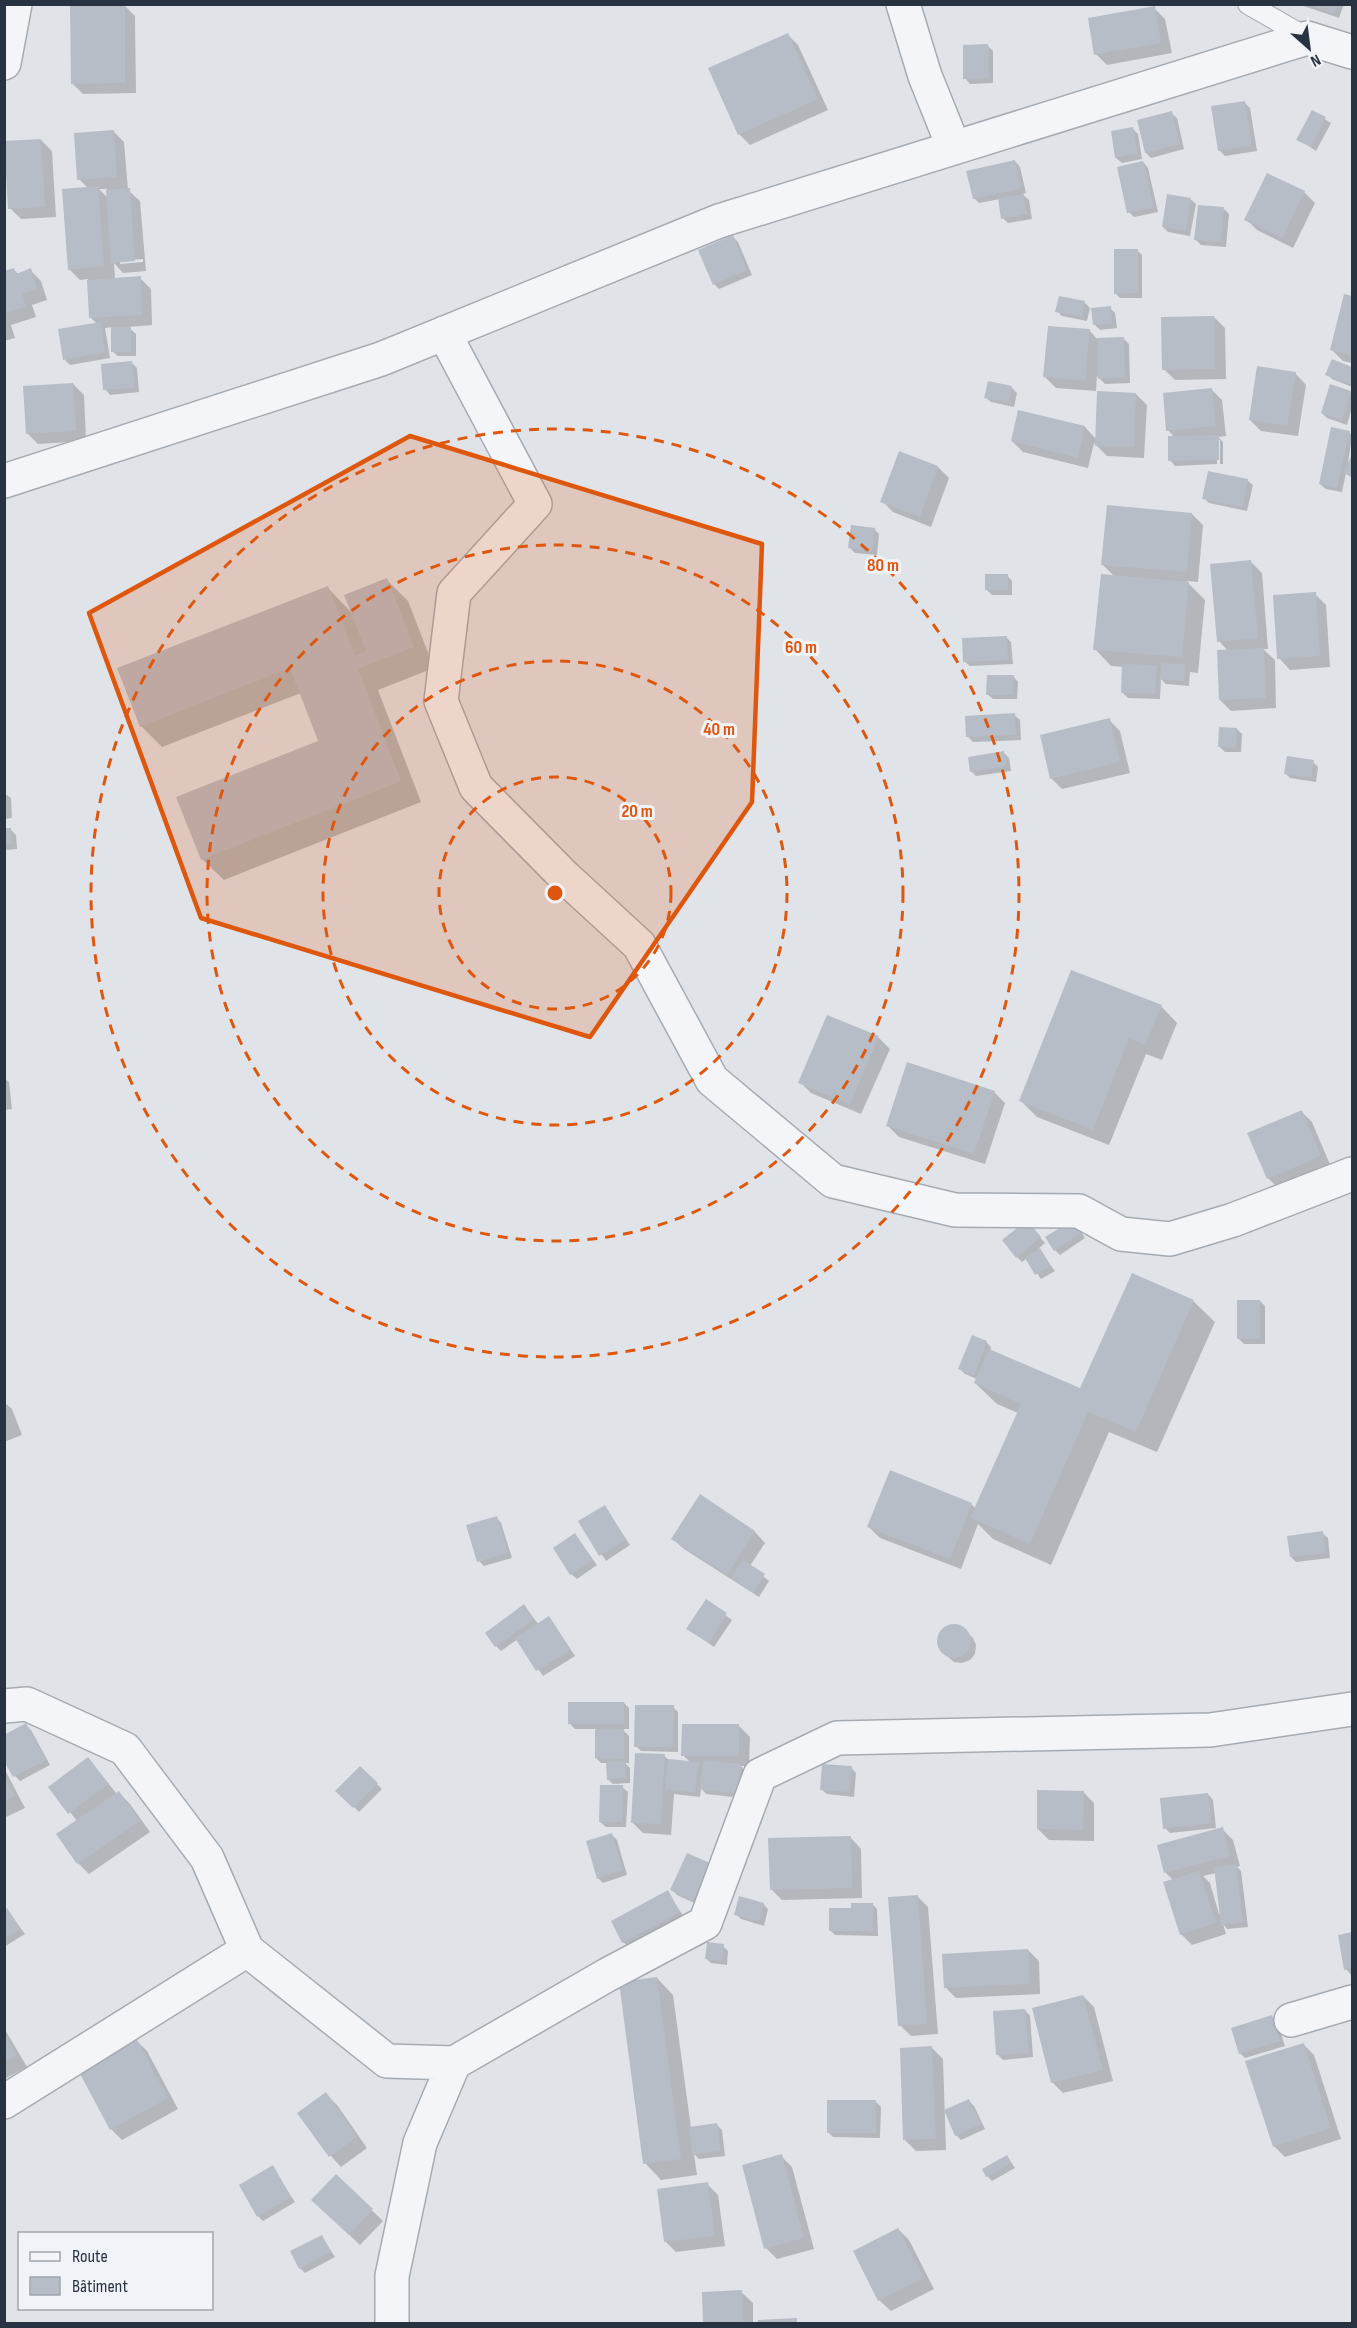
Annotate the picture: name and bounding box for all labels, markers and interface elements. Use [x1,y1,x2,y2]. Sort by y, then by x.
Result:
north arrow [1279,18,1339,78]
text: N [1307,50,1324,70]
text: 80 m [867,555,899,576]
text: 60 m [785,637,817,658]
text: 40 m [703,719,735,740]
text: 20 m [621,801,653,822]
centre of rings [545,883,565,903]
legend [18,2232,213,2310]
text: Route [72,2246,108,2267]
text: Bâtiment [72,2276,128,2297]

